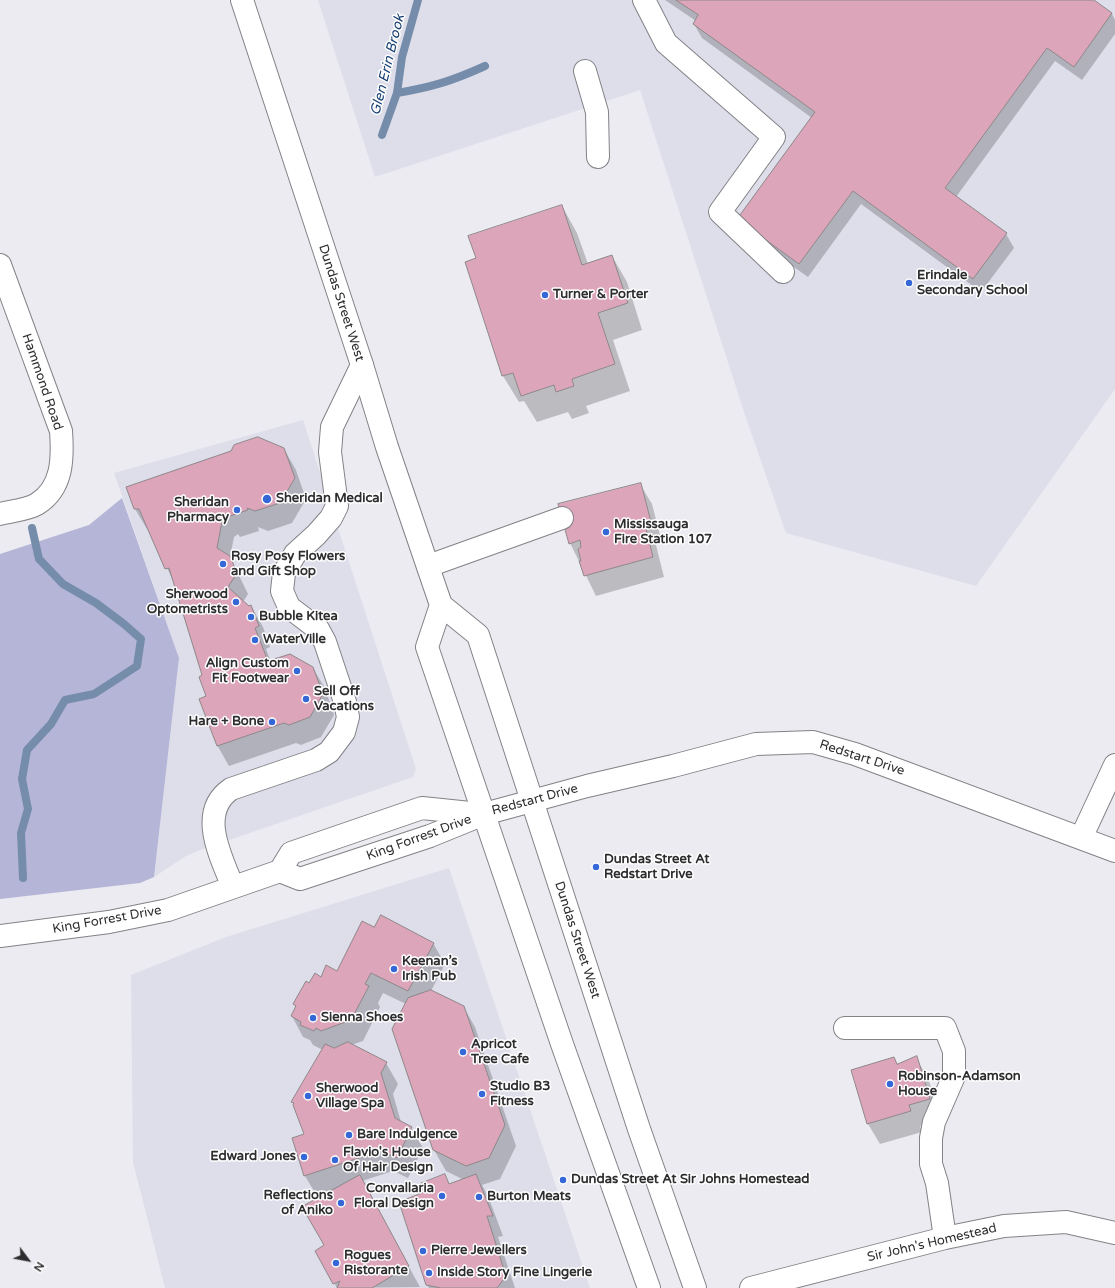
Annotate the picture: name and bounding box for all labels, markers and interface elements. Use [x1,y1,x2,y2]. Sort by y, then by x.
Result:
water label: Glen Erin Brook [367,13,409,117]
street label: Dundas Street West [315,242,367,364]
place label: Erindale Secondary School [917,268,1028,299]
marker: Erindale Secondary School [904,278,914,288]
place label: Turner & Porter [553,287,648,303]
marker: Turner & Porter [540,290,550,300]
street label: Hammond Road [18,332,66,432]
place label: Sheridan Medical [276,491,383,507]
marker: Sheridan Medical [261,493,273,505]
place label: Sheridan Pharmacy [167,495,229,526]
marker: Sheridan Pharmacy [232,505,242,515]
place label: Mississauga Fire Station 107 [614,517,712,548]
marker: Mississauga Fire Station 107 [601,527,611,537]
place label: Rosy Posy Flowers and Gift Shop [231,549,345,580]
marker: Rosy Posy Flowers and Gift Shop [218,559,228,569]
place label: Sherwood Optometrists [147,587,228,618]
marker: Sherwood Optometrists [231,597,241,607]
place label: Bubble Kitea [259,609,338,625]
marker: Bubble Kitea [246,612,256,622]
place label: WaterVille [263,632,326,648]
marker: WaterVille [250,635,260,645]
place label: Align Custom Fit Footwear [206,656,289,687]
marker: Align Custom Fit Footwear [292,666,302,676]
place label: Sell Off Vacations [314,684,374,715]
marker: Sell Off Vacations [301,694,311,704]
place label: Hare + Bone [189,714,264,730]
marker: Hare + Bone [267,717,277,727]
street label: Redstart Drive [817,737,907,779]
street label: Redstart Drive [490,781,580,819]
street label: King Forrest Drive [364,812,474,864]
place label: Dundas Street At Redstart Drive [604,852,710,883]
marker: Dundas Street At Redstart Drive [591,862,601,872]
street label: Dundas Street West [551,879,603,1001]
street label: King Forrest Drive [51,903,163,937]
place label: Keenan’s Irish Pub [402,954,458,985]
marker: Keenan’s Irish Pub [389,964,399,974]
place label: Sienna Shoes [321,1010,403,1026]
marker: Sienna Shoes [308,1013,318,1023]
place label: Apricot Tree Cafe [471,1037,529,1068]
marker: Apricot Tree Cafe [458,1047,468,1057]
place label: Robinson-Adamson House [898,1069,1021,1100]
place label: Studio B3 Fitness [490,1079,551,1110]
marker: Robinson-Adamson House [885,1079,895,1089]
place label: Sherwood Village Spa [316,1081,384,1112]
marker: Studio B3 Fitness [477,1089,487,1099]
marker: Sherwood Village Spa [303,1091,313,1101]
place label: Bare Indulgence [357,1127,457,1143]
marker: Bare Indulgence [344,1130,354,1140]
place label: Flavio's House Of Hair Design [343,1145,433,1176]
place label: Edward Jones [210,1149,296,1165]
marker: Edward Jones [299,1152,309,1162]
marker: Flavio's House Of Hair Design [330,1155,340,1165]
place label: Dundas Street At Sir Johns Homestead [571,1172,810,1188]
marker: Dundas Street At Sir Johns Homestead [558,1175,568,1185]
place label: Convallaria Floral Design [354,1181,434,1212]
place label: Reflections of Aniko [264,1188,333,1219]
place label: Burton Meats [487,1189,571,1205]
marker: Convallaria Floral Design [437,1191,447,1201]
marker: Burton Meats [474,1192,484,1202]
marker: Reflections of Aniko [336,1198,346,1208]
street label: Sir John's Homestead [866,1220,998,1266]
north arrow [8,1240,48,1280]
place label: Pierre Jewellers [431,1243,527,1259]
marker: Pierre Jewellers [418,1246,428,1256]
place label: Rogues Ristorante [344,1248,408,1279]
marker: Rogues Ristorante [331,1258,341,1268]
text: N [31,1259,46,1274]
place label: Inside Story Fine Lingerie [437,1265,592,1281]
marker: Inside Story Fine Lingerie [424,1268,434,1278]

